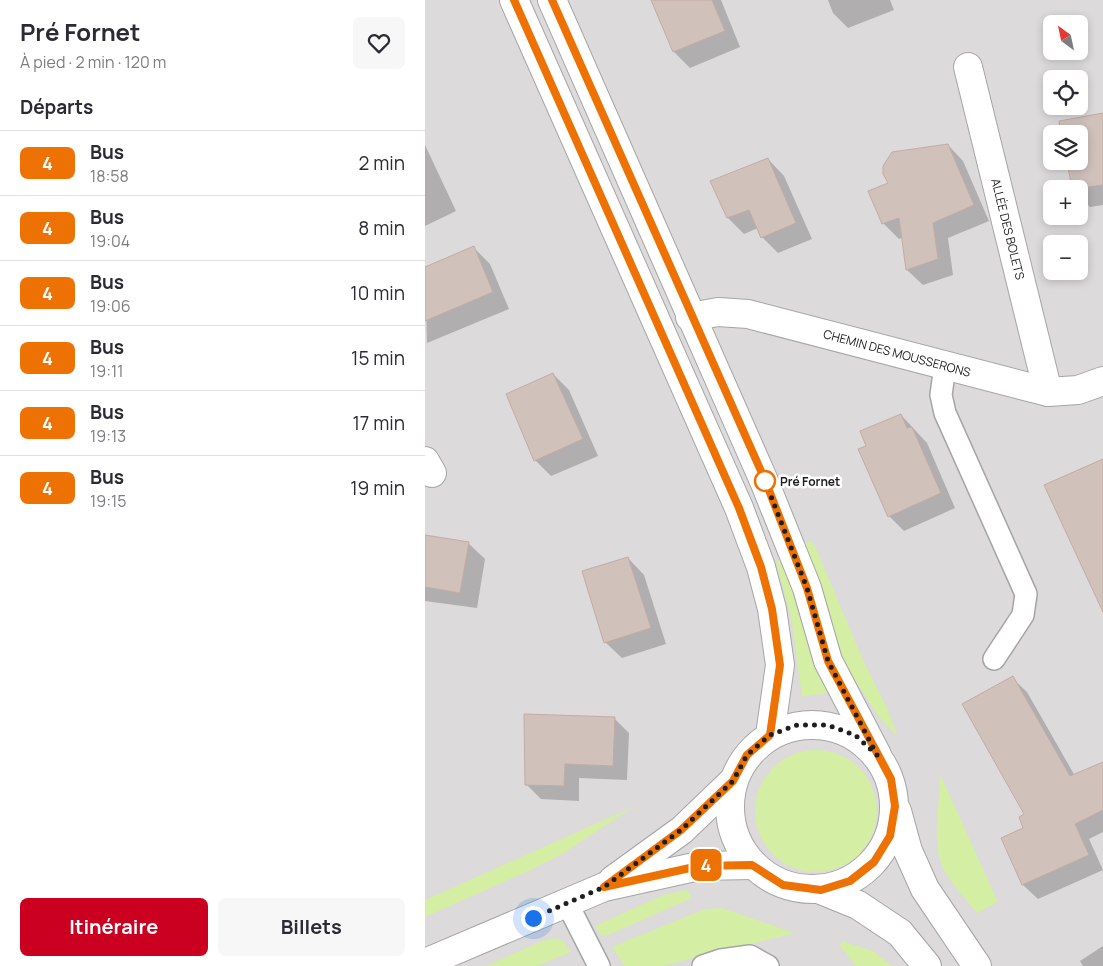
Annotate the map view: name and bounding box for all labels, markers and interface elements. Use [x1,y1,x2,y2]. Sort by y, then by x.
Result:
text: Pré Fornet [20,15,140,48]
north arrow [1043,15,1087,60]
map controls [1043,15,1088,280]
button: heart [353,17,405,69]
text: À pied · 2 min · 120 m [20,51,166,73]
button: locate [1043,70,1088,115]
text: Départs [20,94,93,120]
button: layers [1043,125,1088,170]
text: Bus [90,139,124,165]
text: 2 min [359,150,405,176]
text: 4 [42,151,53,175]
text: 18:58 [90,165,129,187]
street label: ALLÉE DES BOLETS [987,177,1029,281]
button: + [1043,180,1088,225]
text: Bus [90,204,124,230]
text: 8 min [358,215,405,241]
text: 4 [42,216,53,240]
text: 19:04 [90,230,130,252]
button: − [1043,235,1088,280]
text: Bus [90,269,124,295]
text: 10 min [350,280,405,306]
text: 4 [42,281,53,305]
text: 19:06 [90,295,131,317]
street label: CHEMIN DES MOUSSERONS [821,325,973,381]
text: Bus [90,334,124,360]
text: 15 min [351,345,405,371]
text: 4 [42,346,53,370]
text: 19:11 [90,360,123,382]
text: Bus [90,399,124,425]
text: 17 min [352,410,405,436]
text: 4 [42,411,53,435]
text: 19:13 [90,425,126,447]
text: Bus [90,464,124,490]
marker: Pré Fornet [754,470,776,492]
place label: Pré Fornet [780,473,840,490]
text: 19 min [350,475,405,501]
text: 4 [42,476,53,500]
text: 19:15 [90,490,126,512]
line badge: 4 [690,849,722,881]
text: 4 [701,853,711,877]
button: Itinéraire [20,898,208,956]
button: Billets [218,898,405,956]
your location [521,906,546,931]

